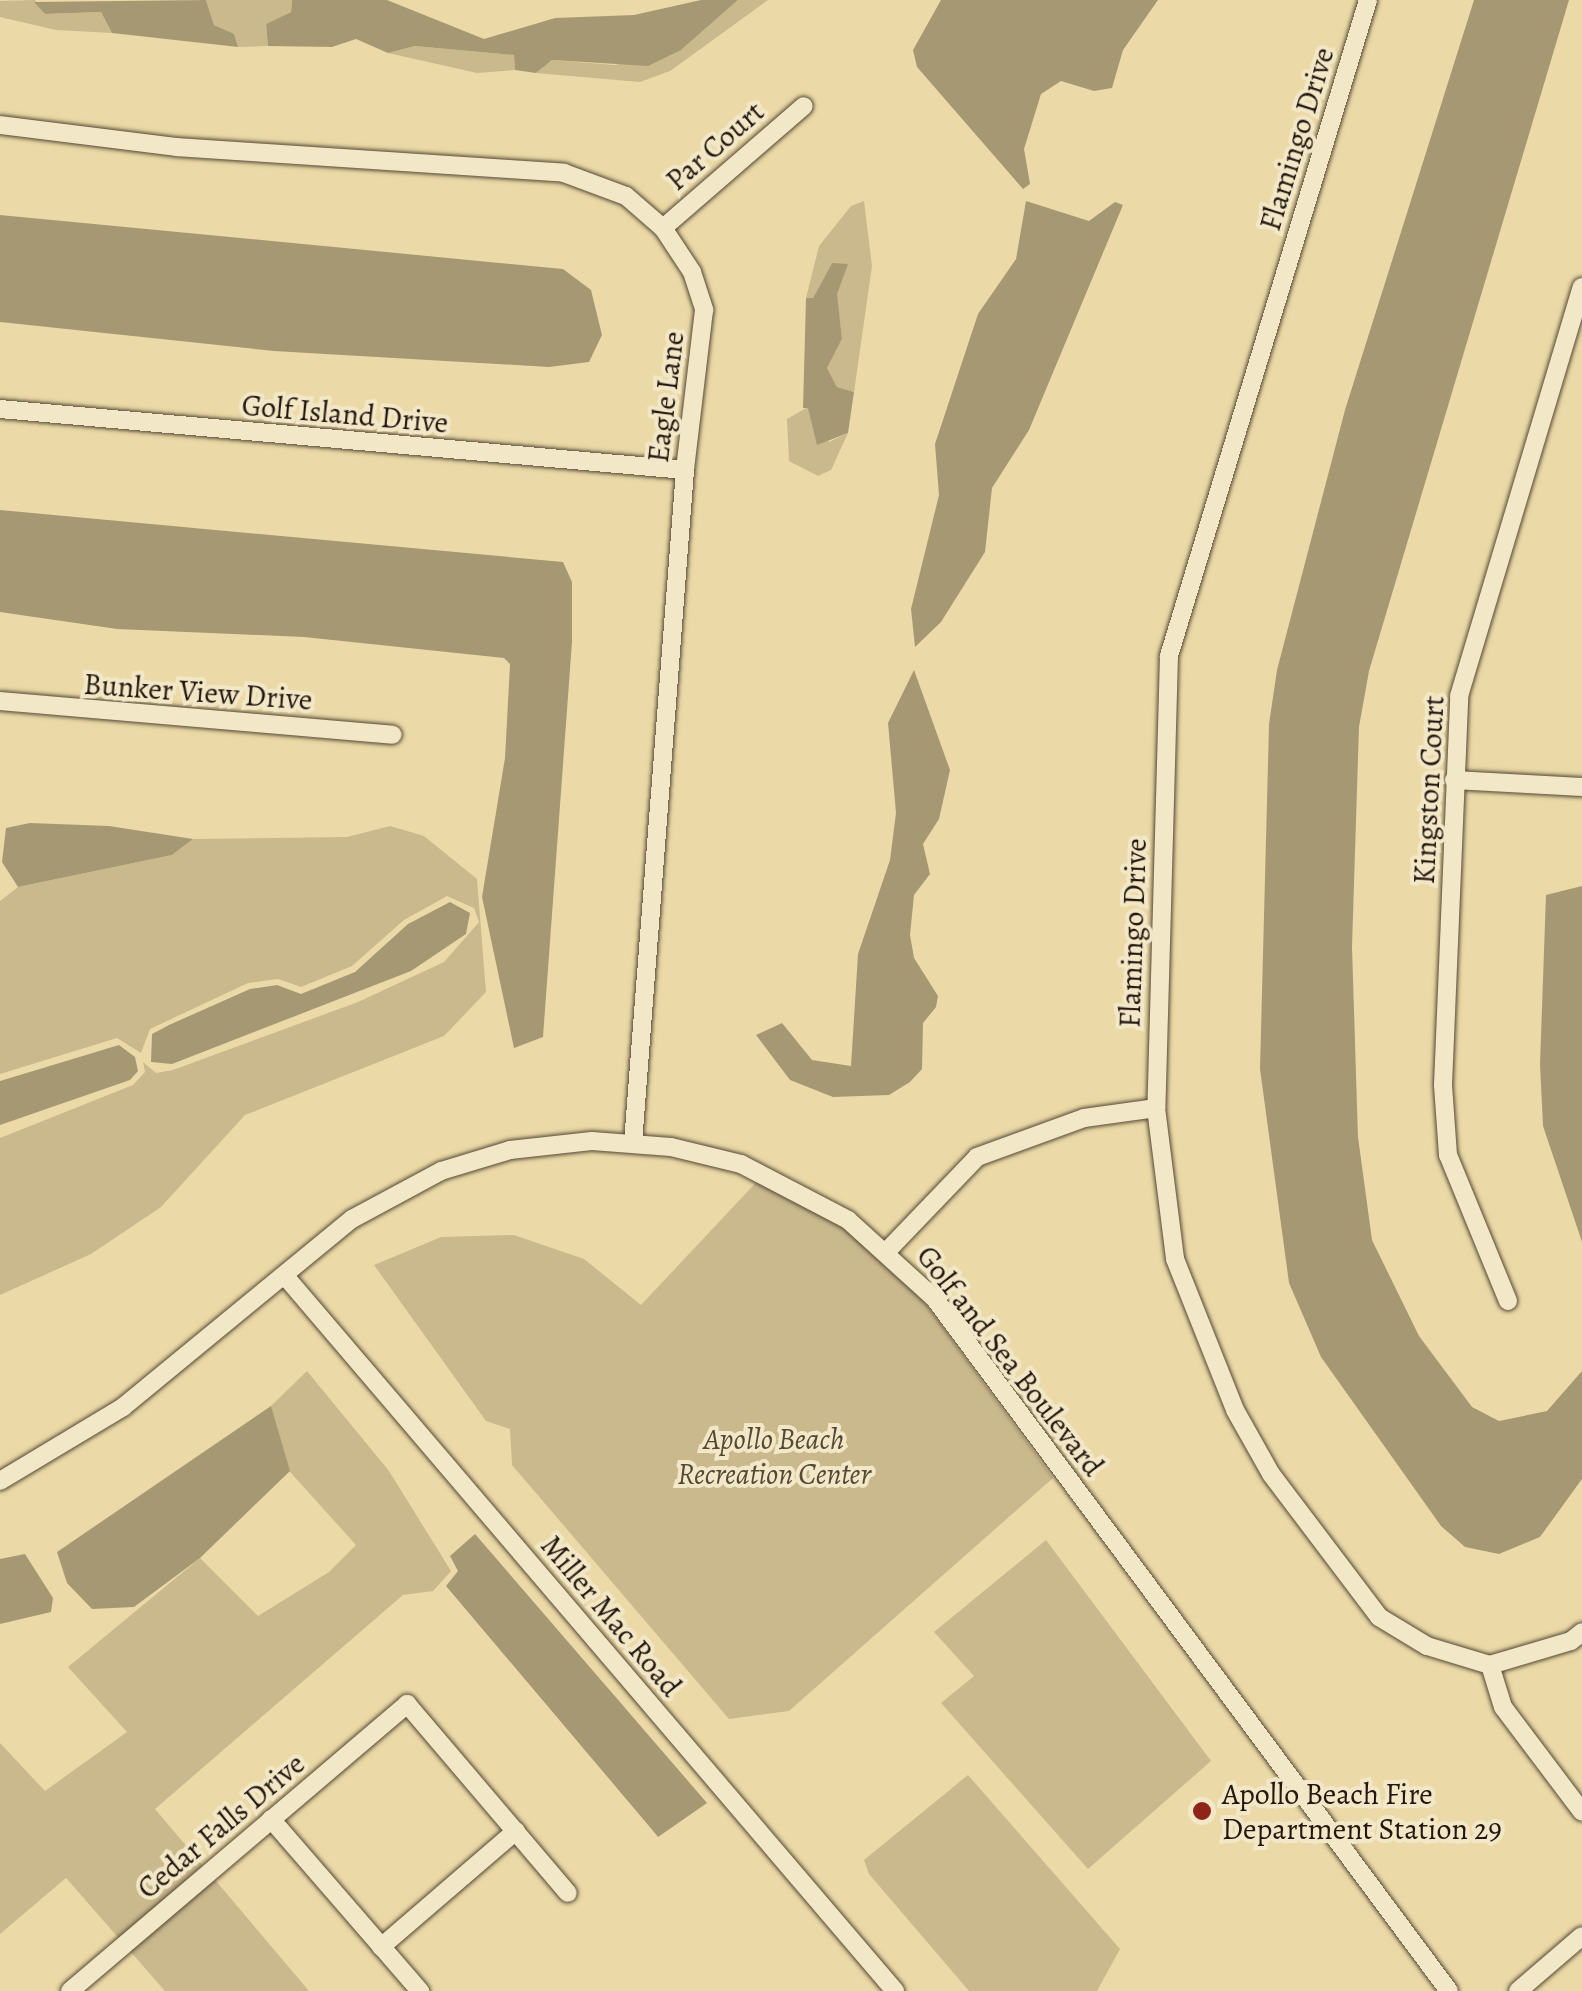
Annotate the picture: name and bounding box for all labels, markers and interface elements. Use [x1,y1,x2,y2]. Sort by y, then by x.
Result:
street label: Flamingo Drive [1252,43,1342,235]
street label: Par Court [659,94,771,198]
street label: Eagle Lane [640,329,692,465]
street label: Golf Island Drive [240,387,450,441]
street label: Bunker View Drive [82,666,314,718]
street label: Kingston Court [1406,695,1452,885]
street label: Flamingo Drive [1112,838,1154,1028]
street label: Golf and Sea Boulevard [909,1239,1111,1483]
park label: Apollo Beach Recreation Center [677,1421,871,1492]
street label: Miller Mac Road [533,1528,689,1704]
street label: Cedar Falls Drive [130,1746,312,1906]
place label: Apollo Beach Fire Department Station 29 [1222,1776,1502,1846]
marker: Apollo Beach Fire Department Station 29 [1191,1800,1213,1822]

